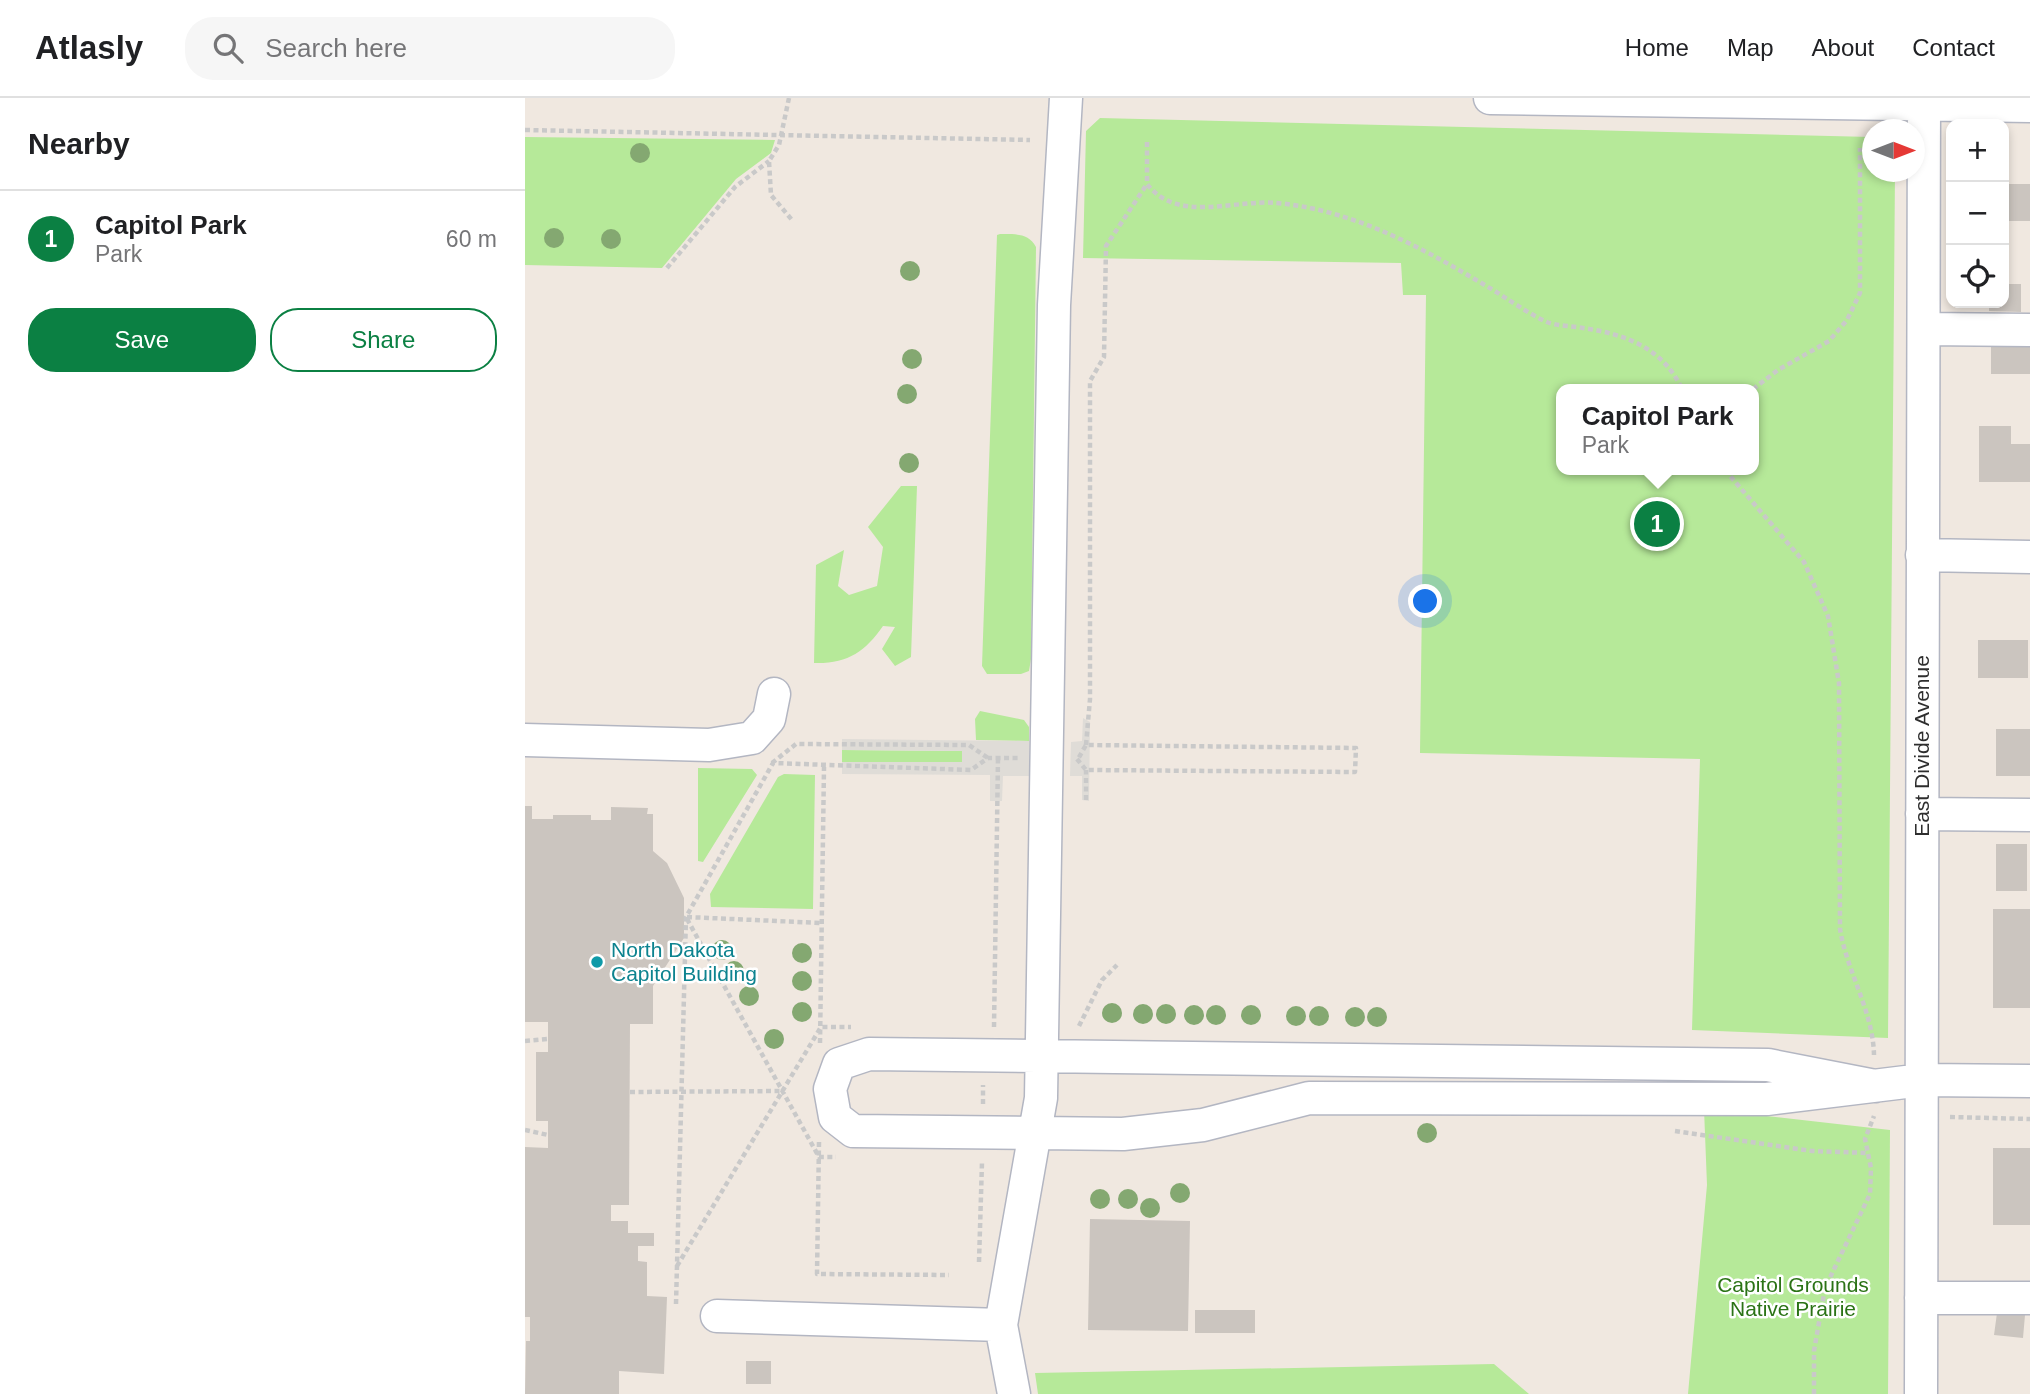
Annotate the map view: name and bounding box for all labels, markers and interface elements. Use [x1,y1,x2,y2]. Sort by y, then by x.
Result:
search box [185,17,675,80]
text: Atlasly [35,29,143,66]
icon: search [209,29,247,67]
text: Search here [265,33,407,63]
text: Home [1625,34,1689,61]
text: Map [1727,34,1774,61]
text: About [1812,34,1874,61]
text: Contact [1912,34,1995,61]
north arrow [1862,119,1925,182]
map controls [1946,119,2009,308]
button: + [1946,119,2009,182]
text: Nearby [28,127,130,160]
button: − [1946,182,2009,245]
text: Capitol Park [95,210,247,240]
text: 1 [45,226,57,252]
text: 60 m [446,226,497,252]
text: Park [95,241,142,267]
button: locate [1946,245,2009,308]
button: Save [28,308,256,372]
button: Share [270,308,497,372]
popup [1556,384,1759,475]
text: Capitol Park [1582,401,1733,431]
text: Park [1582,432,1629,458]
pin: 1 [1634,498,1680,550]
your location [1408,584,1442,618]
street label: East Divide Avenue [1910,655,1933,837]
place label: North Dakota Capitol Building [611,938,757,985]
marker: North Dakota Capitol Building [589,954,605,970]
park label: Capitol Grounds Native Prairie [1717,1273,1869,1320]

